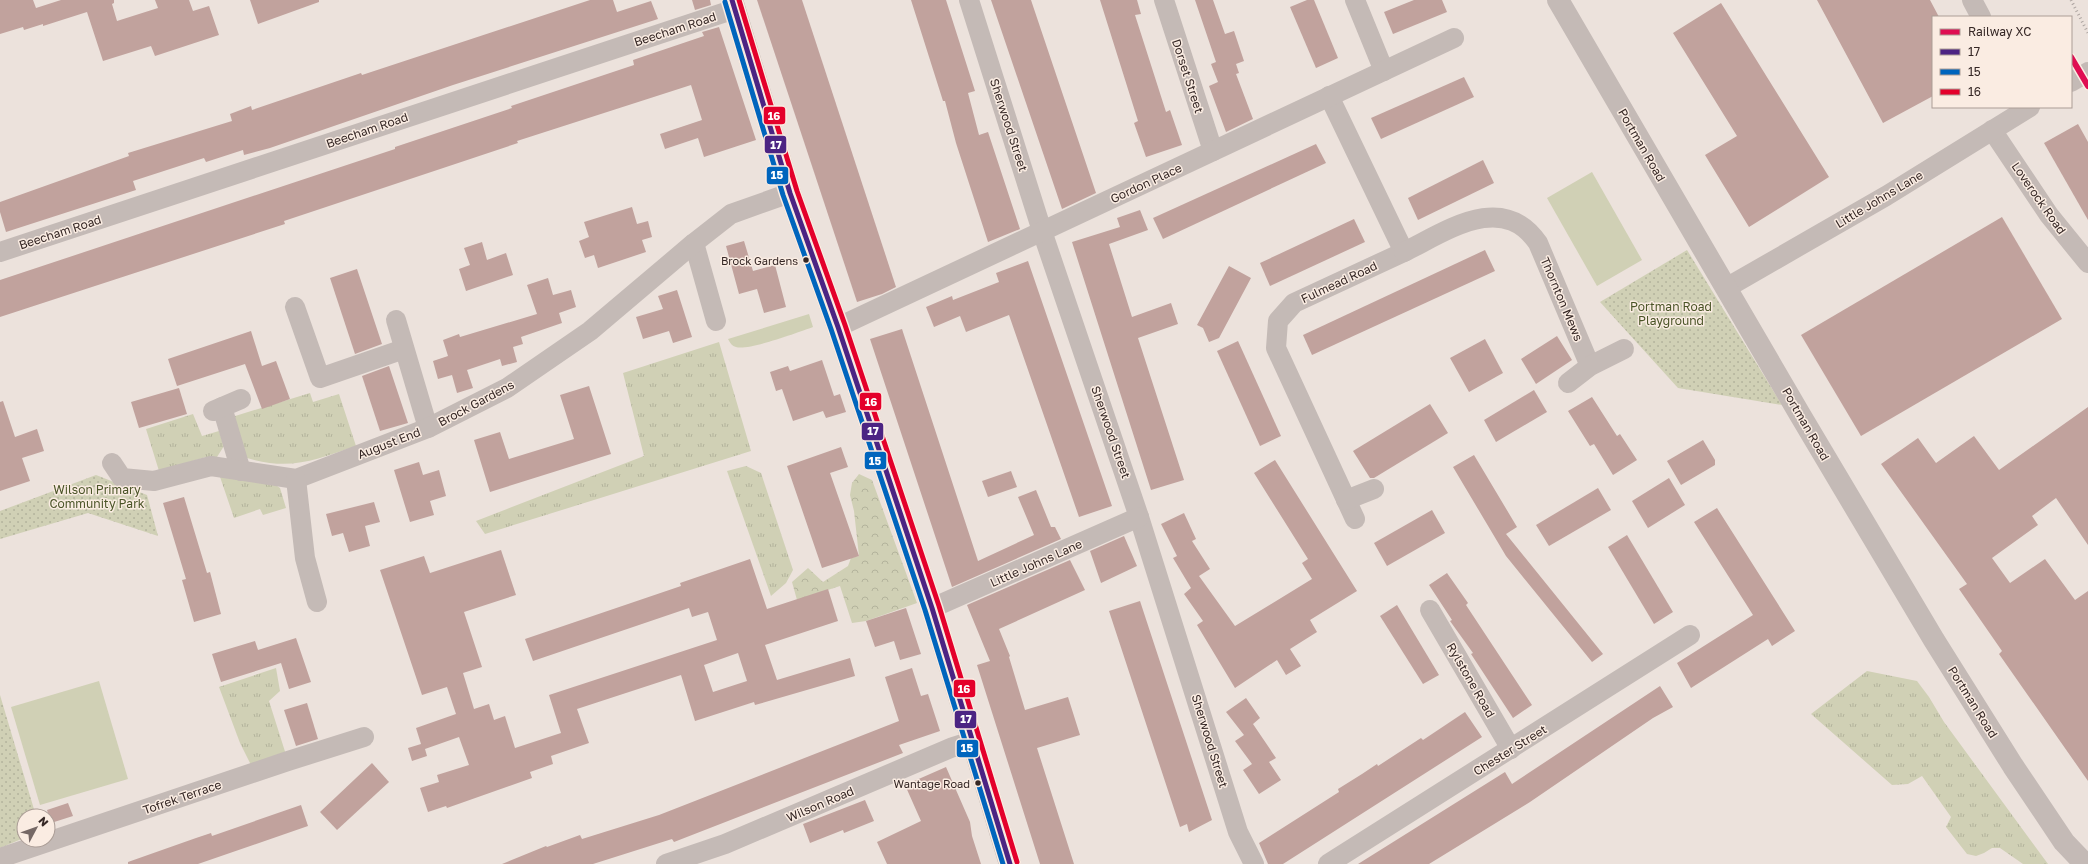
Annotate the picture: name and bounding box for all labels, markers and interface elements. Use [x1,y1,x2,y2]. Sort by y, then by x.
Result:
street label: Beecham Road [632,9,718,49]
legend [1932,16,2072,108]
text: Railway XC [1968,24,2031,39]
street label: Dorset Street [1169,37,1207,115]
text: 17 [1968,44,1980,59]
text: 15 [1968,64,1981,79]
street label: Sherwood Street [987,77,1031,174]
text: 16 [1968,84,1981,99]
line badge: 16 [763,106,786,125]
street label: Portman Road [1615,106,1669,184]
street label: Beecham Road [324,109,410,151]
text: 16 [768,109,780,122]
line badge: 17 [764,135,787,154]
text: 17 [770,138,782,151]
street label: Loverock Road [2009,159,2069,237]
street label: Gordon Place [1108,160,1184,206]
line badge: 15 [766,166,789,185]
street label: Little Johns Lane [1833,167,1925,231]
text: 15 [771,168,783,181]
street label: Beecham Road [17,212,103,252]
place label: Brock Gardens [721,254,798,267]
marker: Brock Gardens [801,255,811,265]
street label: Thornton Mews [1538,255,1586,343]
street label: Fulmead Road [1298,258,1380,306]
park label: Portman Road Playground [1630,299,1712,328]
street label: Brock Gardens [435,377,517,429]
street label: Sherwood Street [1088,384,1134,480]
street label: Portman Road [1779,385,1833,463]
line badge: 16 [859,392,882,411]
text: 16 [865,395,877,408]
line badge: 17 [861,422,884,441]
street label: August End [356,424,422,462]
text: 17 [867,424,879,437]
line badge: 15 [864,451,887,470]
text: 15 [869,454,881,467]
park label: Wilson Primary Community Park [49,482,145,511]
street label: Little Johns Lane [988,536,1084,590]
street label: Rylstone Road [1444,640,1498,720]
street label: Portman Road [1945,663,2001,741]
line badge: 16 [953,679,976,698]
text: 16 [958,682,970,695]
street label: Sherwood Street [1189,693,1231,790]
line badge: 17 [954,710,977,729]
text: 17 [960,712,972,725]
street label: Chester Street [1470,721,1550,779]
line badge: 15 [956,739,979,758]
text: 15 [961,741,973,754]
street label: Tofrek Terrace [141,777,223,817]
place label: Wantage Road [894,777,970,790]
marker: Wantage Road [973,778,983,788]
street label: Wilson Road [784,783,856,825]
north arrow [16,808,56,848]
text: N [36,814,52,829]

